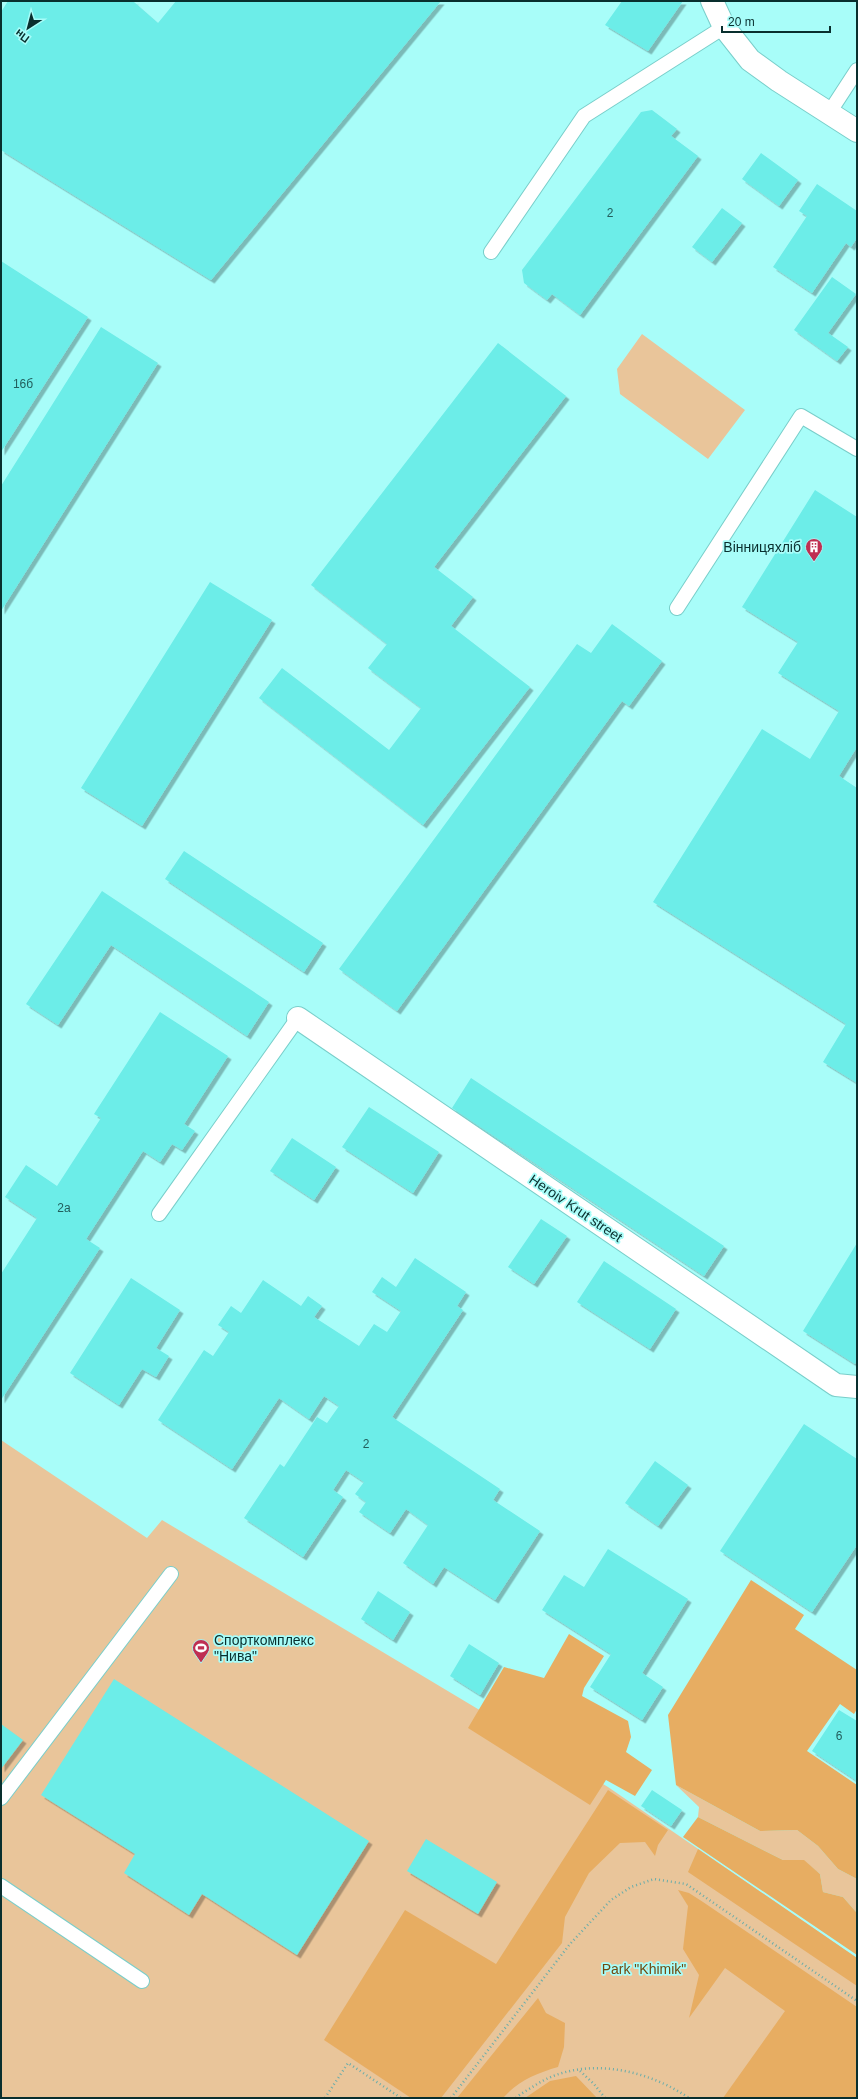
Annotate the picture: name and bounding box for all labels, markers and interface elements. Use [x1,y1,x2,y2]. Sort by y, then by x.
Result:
north arrow [8,8,48,48]
scale bar [722,8,830,34]
text: 20 m [728,15,755,29]
text: Пн [13,27,32,45]
house number: 2 [607,206,614,220]
house number: 16б [13,377,33,391]
building icon: Вінницяхліб [804,537,824,562]
place label: Вінницяхліб [723,539,801,555]
street label: Heroiv Krut street [526,1171,626,1245]
house number: 2а [57,1201,71,1215]
house number: 2 [363,1437,370,1451]
place label: Спорткомплекс "Нива" [214,1632,314,1664]
sports icon: Спорткомплекс "Нива" [191,1638,211,1663]
house number: 6 [836,1729,843,1743]
park label: Park "Khimik" [602,1961,686,1977]

